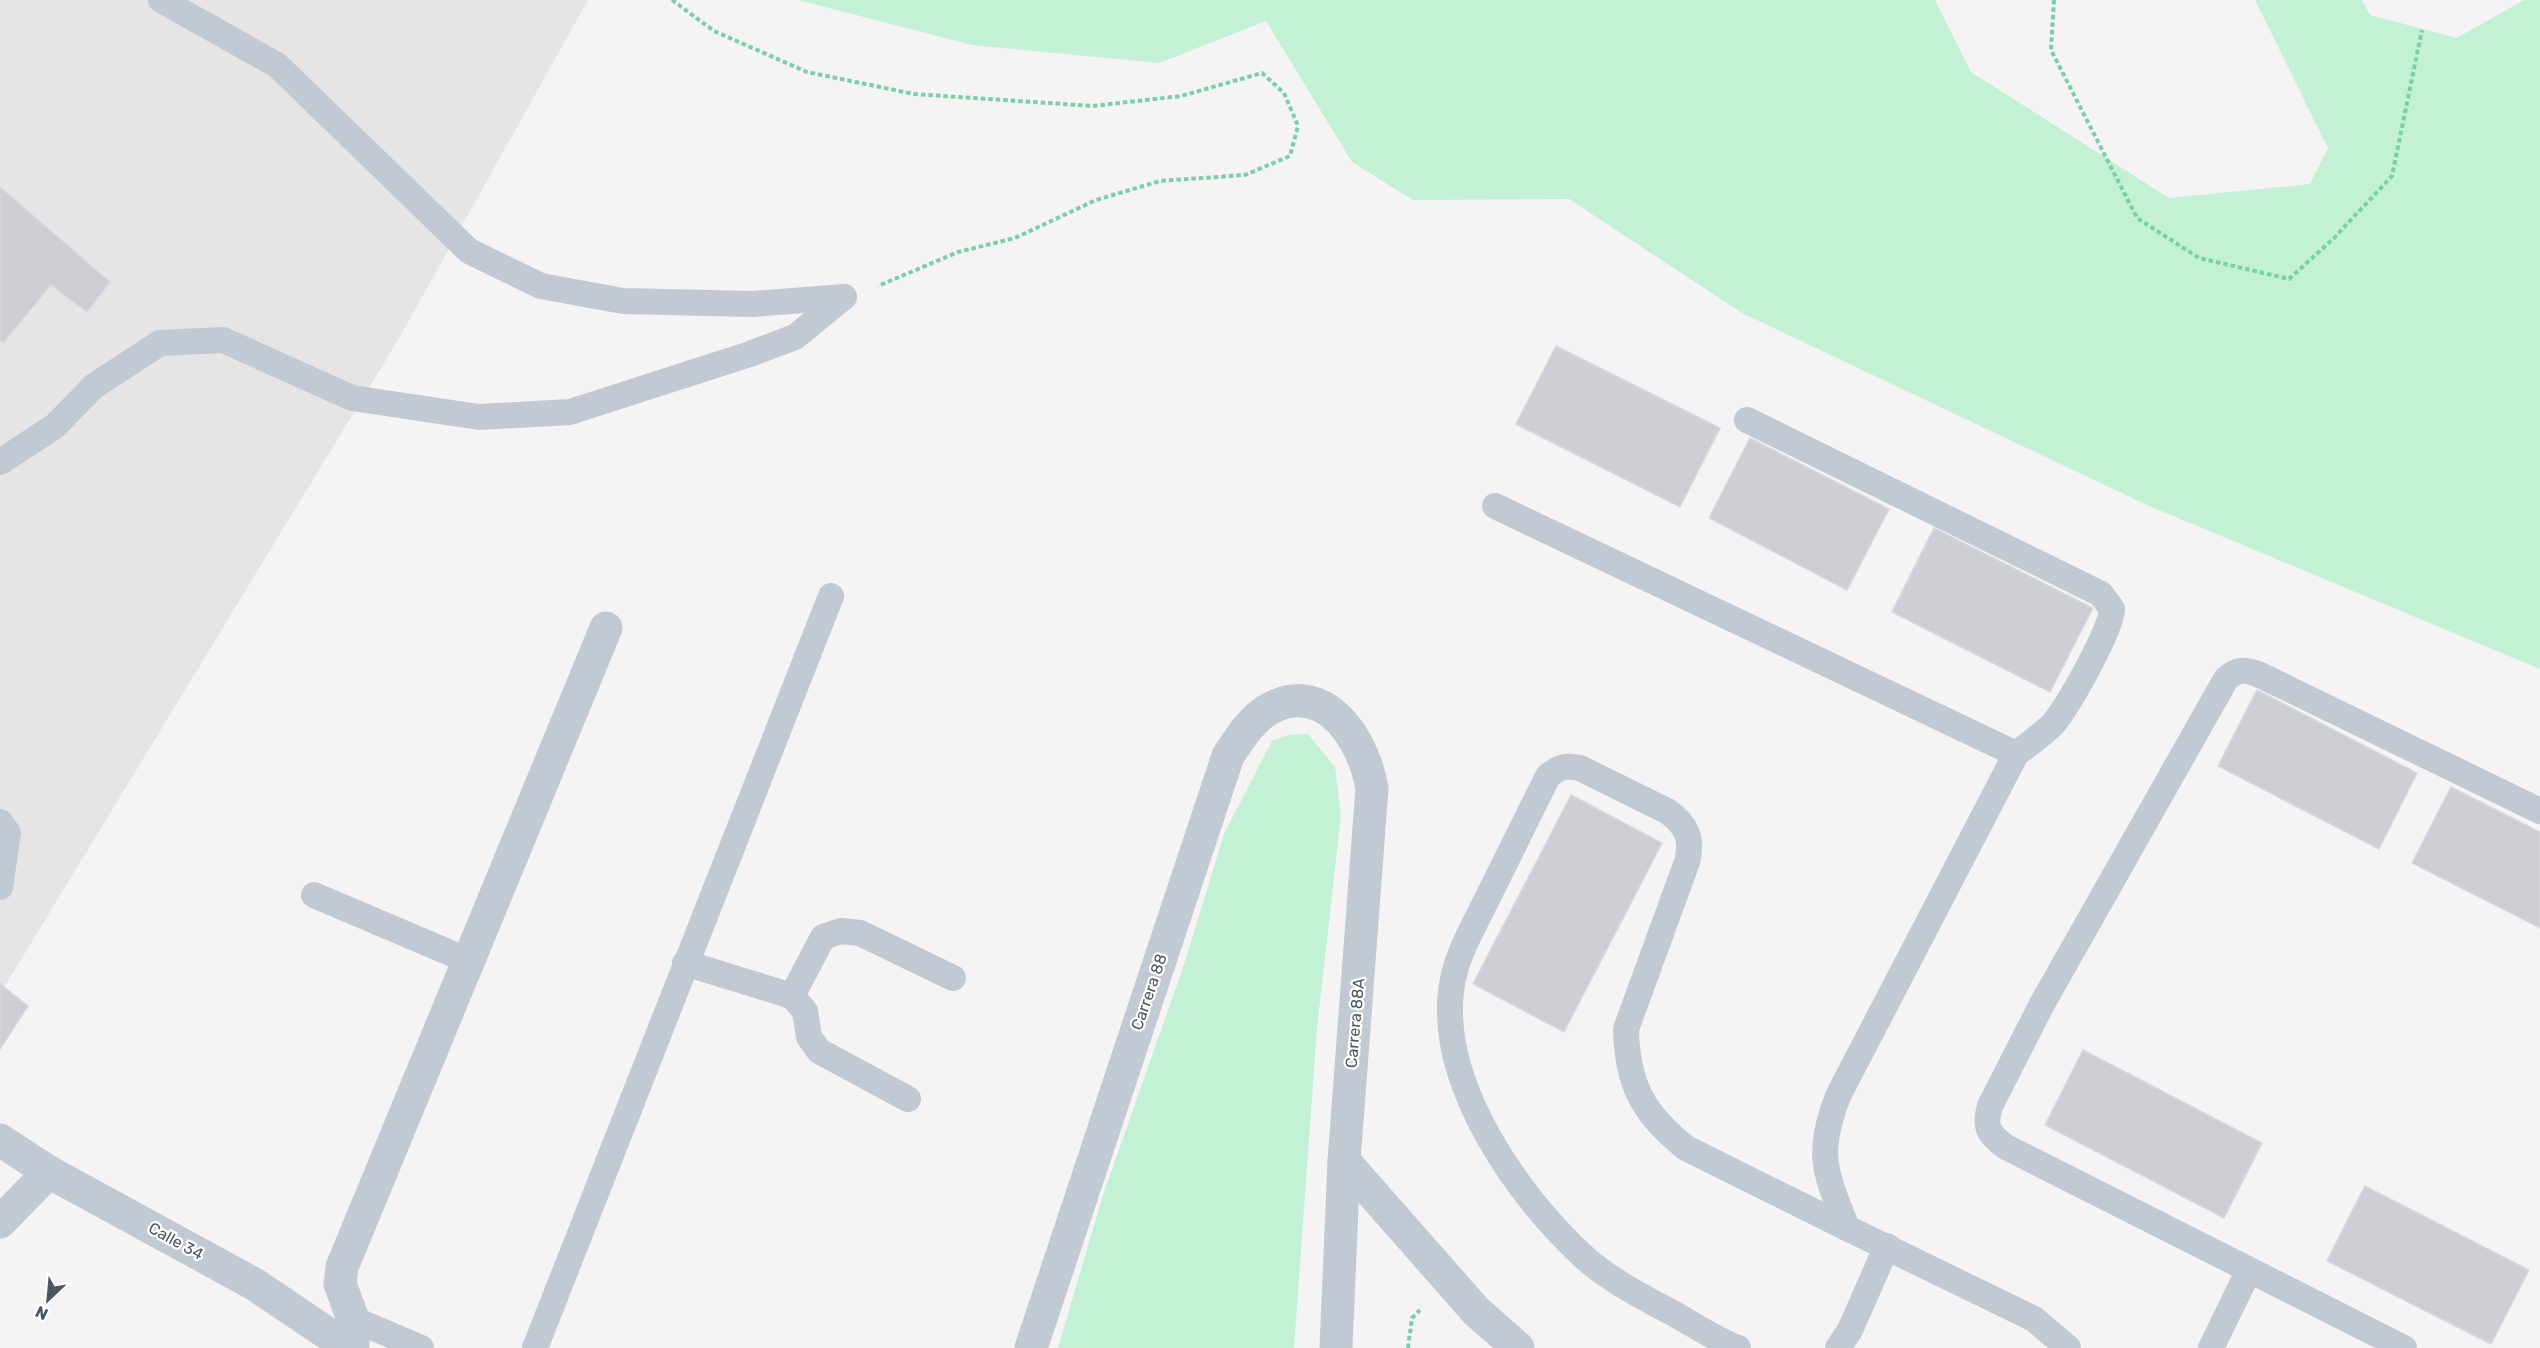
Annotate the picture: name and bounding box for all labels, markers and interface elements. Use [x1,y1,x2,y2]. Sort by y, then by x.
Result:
street label: Carrera 88 [1127,951,1171,1033]
street label: Carrera 88A [1342,977,1368,1069]
street label: Calle 34 [145,1218,207,1264]
north arrow [18,1270,78,1330]
text: N [32,1302,51,1324]

